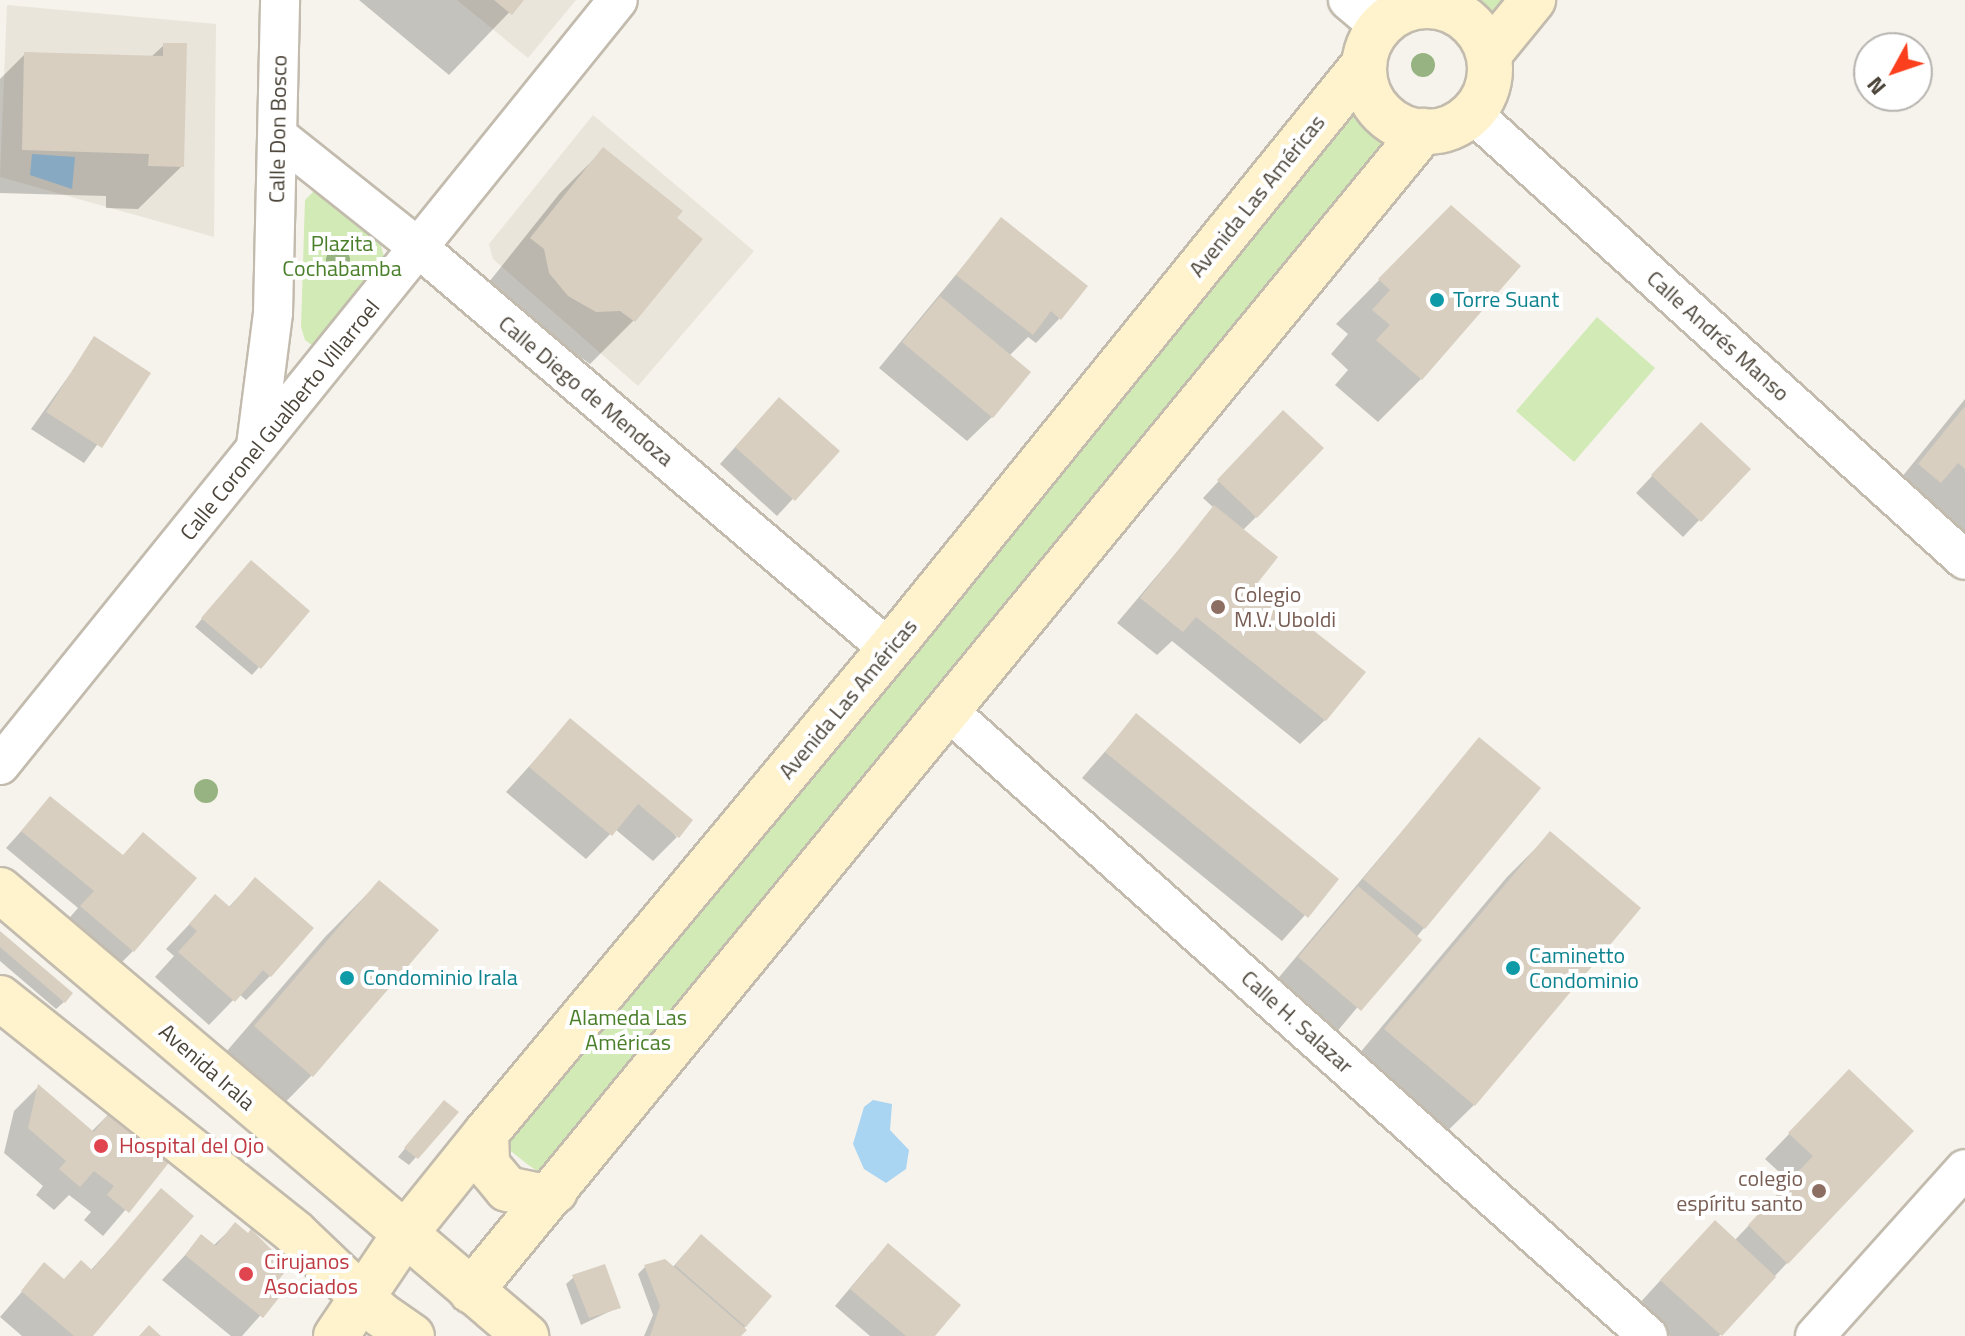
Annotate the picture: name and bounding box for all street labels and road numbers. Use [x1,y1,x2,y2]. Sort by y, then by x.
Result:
street label: Calle Don Bosco [264,55,292,203]
street label: Avenida Las Américas [1184,110,1330,282]
street label: Calle Andrés Manso [1641,265,1795,407]
street label: Calle Coronel Gualberto Villarroel [175,294,385,546]
street label: Calle Diego de Mendoza [493,310,679,472]
street label: Avenida Las Américas [773,614,923,784]
street label: Calle H. Salazar [1236,965,1358,1079]
street label: Avenida Irala [154,1018,260,1116]

